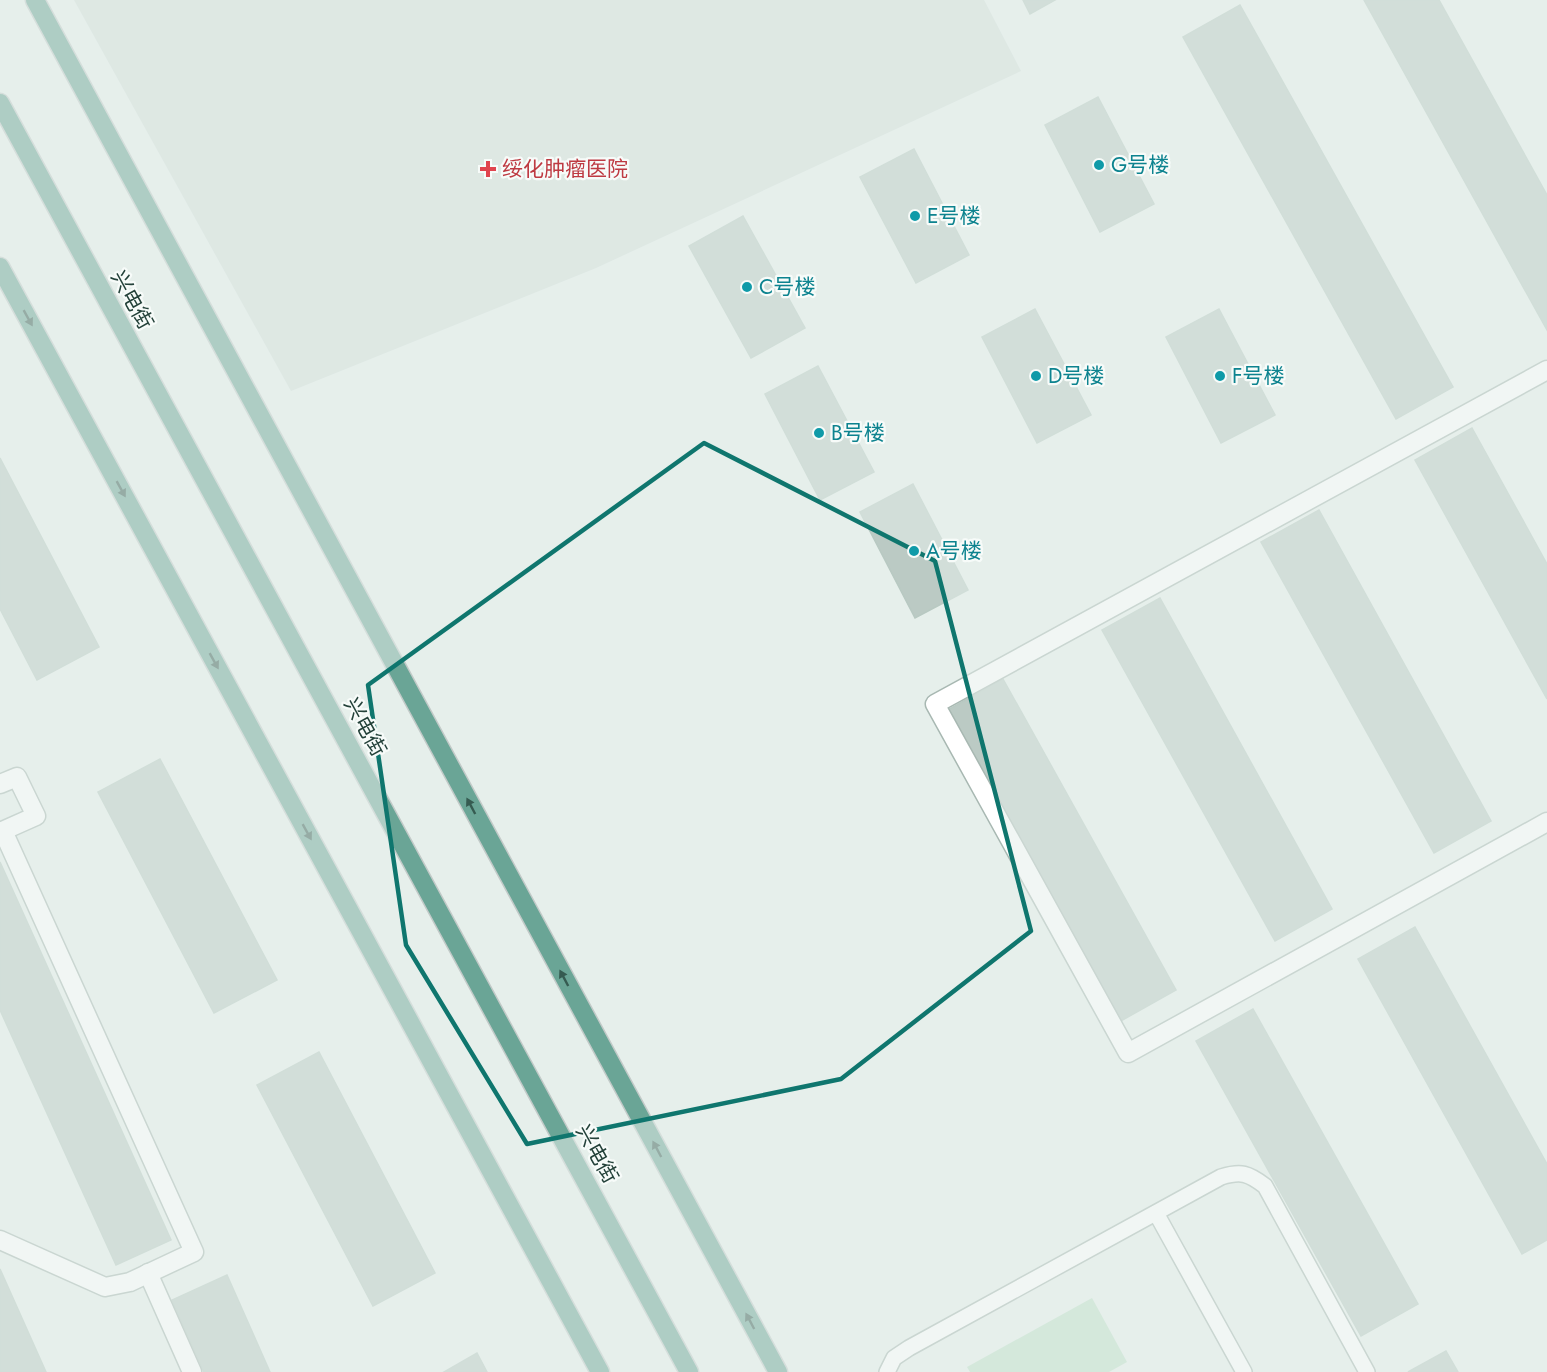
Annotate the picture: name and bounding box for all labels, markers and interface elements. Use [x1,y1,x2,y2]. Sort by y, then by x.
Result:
place label: G号楼 [1111,150,1169,180]
place label: 绥化肿瘤医院 [502,154,628,184]
marker: G号楼 [1092,158,1106,172]
marker: 绥化肿瘤医院 [479,160,497,178]
place label: E号楼 [927,201,981,231]
marker: E号楼 [908,209,922,223]
street label: 兴电街 [104,265,160,335]
place label: C号楼 [759,272,815,302]
marker: C号楼 [740,280,754,294]
one-way arrow [23,310,33,327]
place label: D号楼 [1048,361,1104,391]
place label: F号楼 [1232,361,1285,391]
marker: D号楼 [1029,369,1043,383]
marker: F号楼 [1213,369,1227,383]
place label: B号楼 [831,418,885,448]
marker: B号楼 [812,426,826,440]
one-way arrow [116,481,126,498]
place label: A号楼 [926,536,982,566]
marker: A号楼 [907,544,921,558]
one-way arrow [209,653,219,670]
street label: 兴电街 [337,692,393,762]
one-way arrow [466,797,476,814]
one-way arrow [302,824,312,841]
one-way arrow [559,969,569,986]
street label: 兴电街 [569,1119,625,1189]
one-way arrow [652,1140,662,1157]
one-way arrow [745,1312,755,1329]

